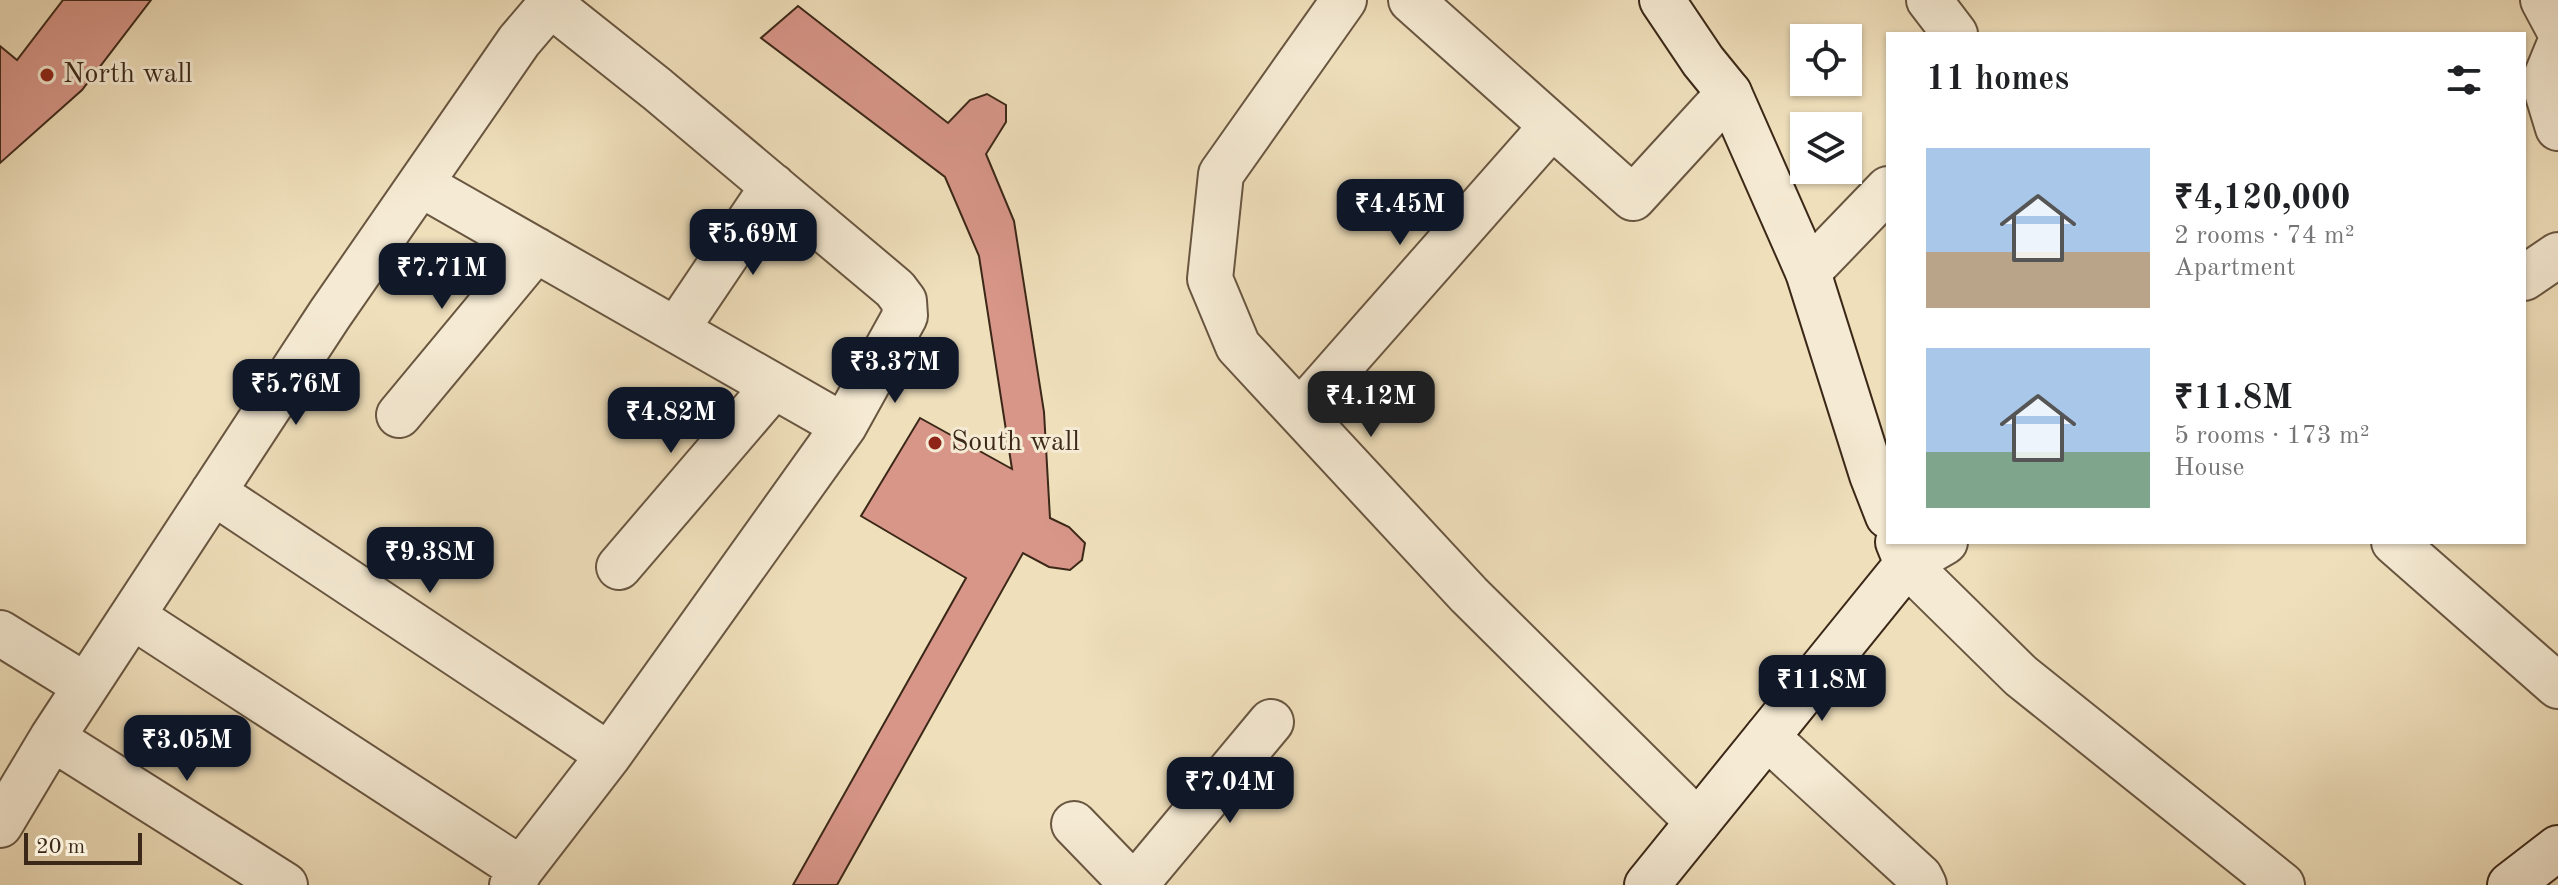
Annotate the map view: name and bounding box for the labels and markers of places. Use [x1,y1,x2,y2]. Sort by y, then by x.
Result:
place label: North wall [63,61,193,89]
marker: North wall [38,66,56,84]
pin: ₹4.45M [1335,179,1465,247]
pin: ₹5.69M [688,209,818,277]
pin: ₹7.71M [377,243,507,311]
pin: ₹3.37M [830,337,960,405]
pin: ₹5.76M [231,359,361,427]
pin: ₹4.12M [1306,371,1436,439]
pin: ₹4.82M [606,387,736,455]
place label: South wall [951,429,1080,457]
marker: South wall [926,434,944,452]
pin: ₹9.38M [365,527,495,595]
pin: ₹11.8M [1757,655,1887,723]
pin: ₹3.05M [122,715,252,783]
pin: ₹7.04M [1165,757,1295,825]

